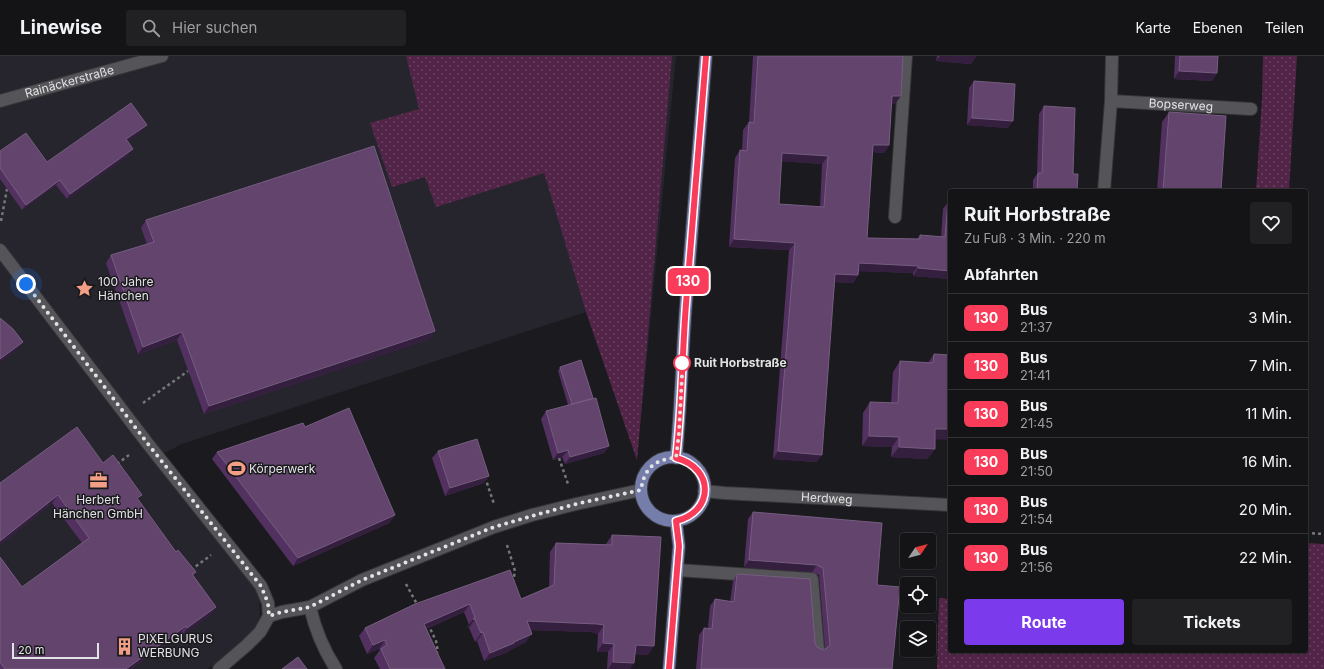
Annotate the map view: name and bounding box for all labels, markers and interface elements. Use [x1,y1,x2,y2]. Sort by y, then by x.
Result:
search box [126,10,406,46]
text: Linewise [20,16,102,39]
icon: search [140,17,162,39]
text: Hier suchen [172,18,257,37]
text: Karte [1135,19,1171,36]
text: Ebenen [1193,19,1243,36]
text: Teilen [1265,19,1304,36]
street label: Rainäckerstraße [23,62,116,101]
street label: Bopserweg [1148,95,1213,114]
button: heart [1250,202,1292,244]
text: Ruit Horbstraße [964,203,1111,226]
text: Zu Fuß · 3 Min. · 220 m [964,230,1106,246]
text: Abfahrten [964,265,1038,284]
line badge: 130 [665,268,711,294]
text: 130 [676,272,700,289]
your location [16,274,36,294]
place label: 100 Jahre Hänchen [98,274,153,303]
place icon: 100 Jahre Hänchen [75,279,95,299]
text: Bus [1020,300,1048,319]
text: 3 Min. [1248,308,1292,327]
text: 130 [974,309,998,326]
text: 21:37 [1020,319,1052,335]
text: Bus [1020,348,1048,367]
marker: Ruit Horbstraße [673,354,691,372]
place label: Ruit Horbstraße [694,355,787,370]
text: 7 Min. [1249,356,1292,375]
text: 130 [974,357,998,374]
text: 21:41 [1020,367,1050,383]
text: Bus [1020,396,1048,415]
text: 11 Min. [1245,404,1292,423]
text: 130 [974,405,998,422]
text: 21:45 [1020,415,1053,431]
text: Bus [1020,444,1048,463]
text: 16 Min. [1242,452,1292,471]
text: 130 [974,453,998,470]
sports icon: Körperwerk [226,459,246,479]
place label: Körperwerk [249,461,316,476]
text: 21:50 [1020,463,1053,479]
office icon: Herbert Hänchen GmbH [88,471,108,491]
street label: Herdweg [801,489,853,507]
place label: Herbert Hänchen GmbH [53,492,143,521]
text: Bus [1020,492,1048,511]
text: 20 Min. [1239,500,1292,519]
text: 130 [974,501,998,518]
text: 21:54 [1020,511,1053,527]
north arrow [900,533,936,569]
map controls [900,533,936,657]
text: Bus [1020,540,1048,559]
text: 22 Min. [1239,548,1292,567]
text: 130 [974,549,998,566]
text: 21:56 [1020,559,1053,575]
button: locate [900,577,936,613]
button: Route [964,599,1124,645]
button: Tickets [1132,599,1292,645]
button: layers [900,621,936,657]
place label: PIXELGURUS WERBUNG [138,631,213,660]
building icon: PIXELGURUS WERBUNG [115,636,135,656]
scale bar [12,641,99,660]
text: 20 m [18,643,44,657]

